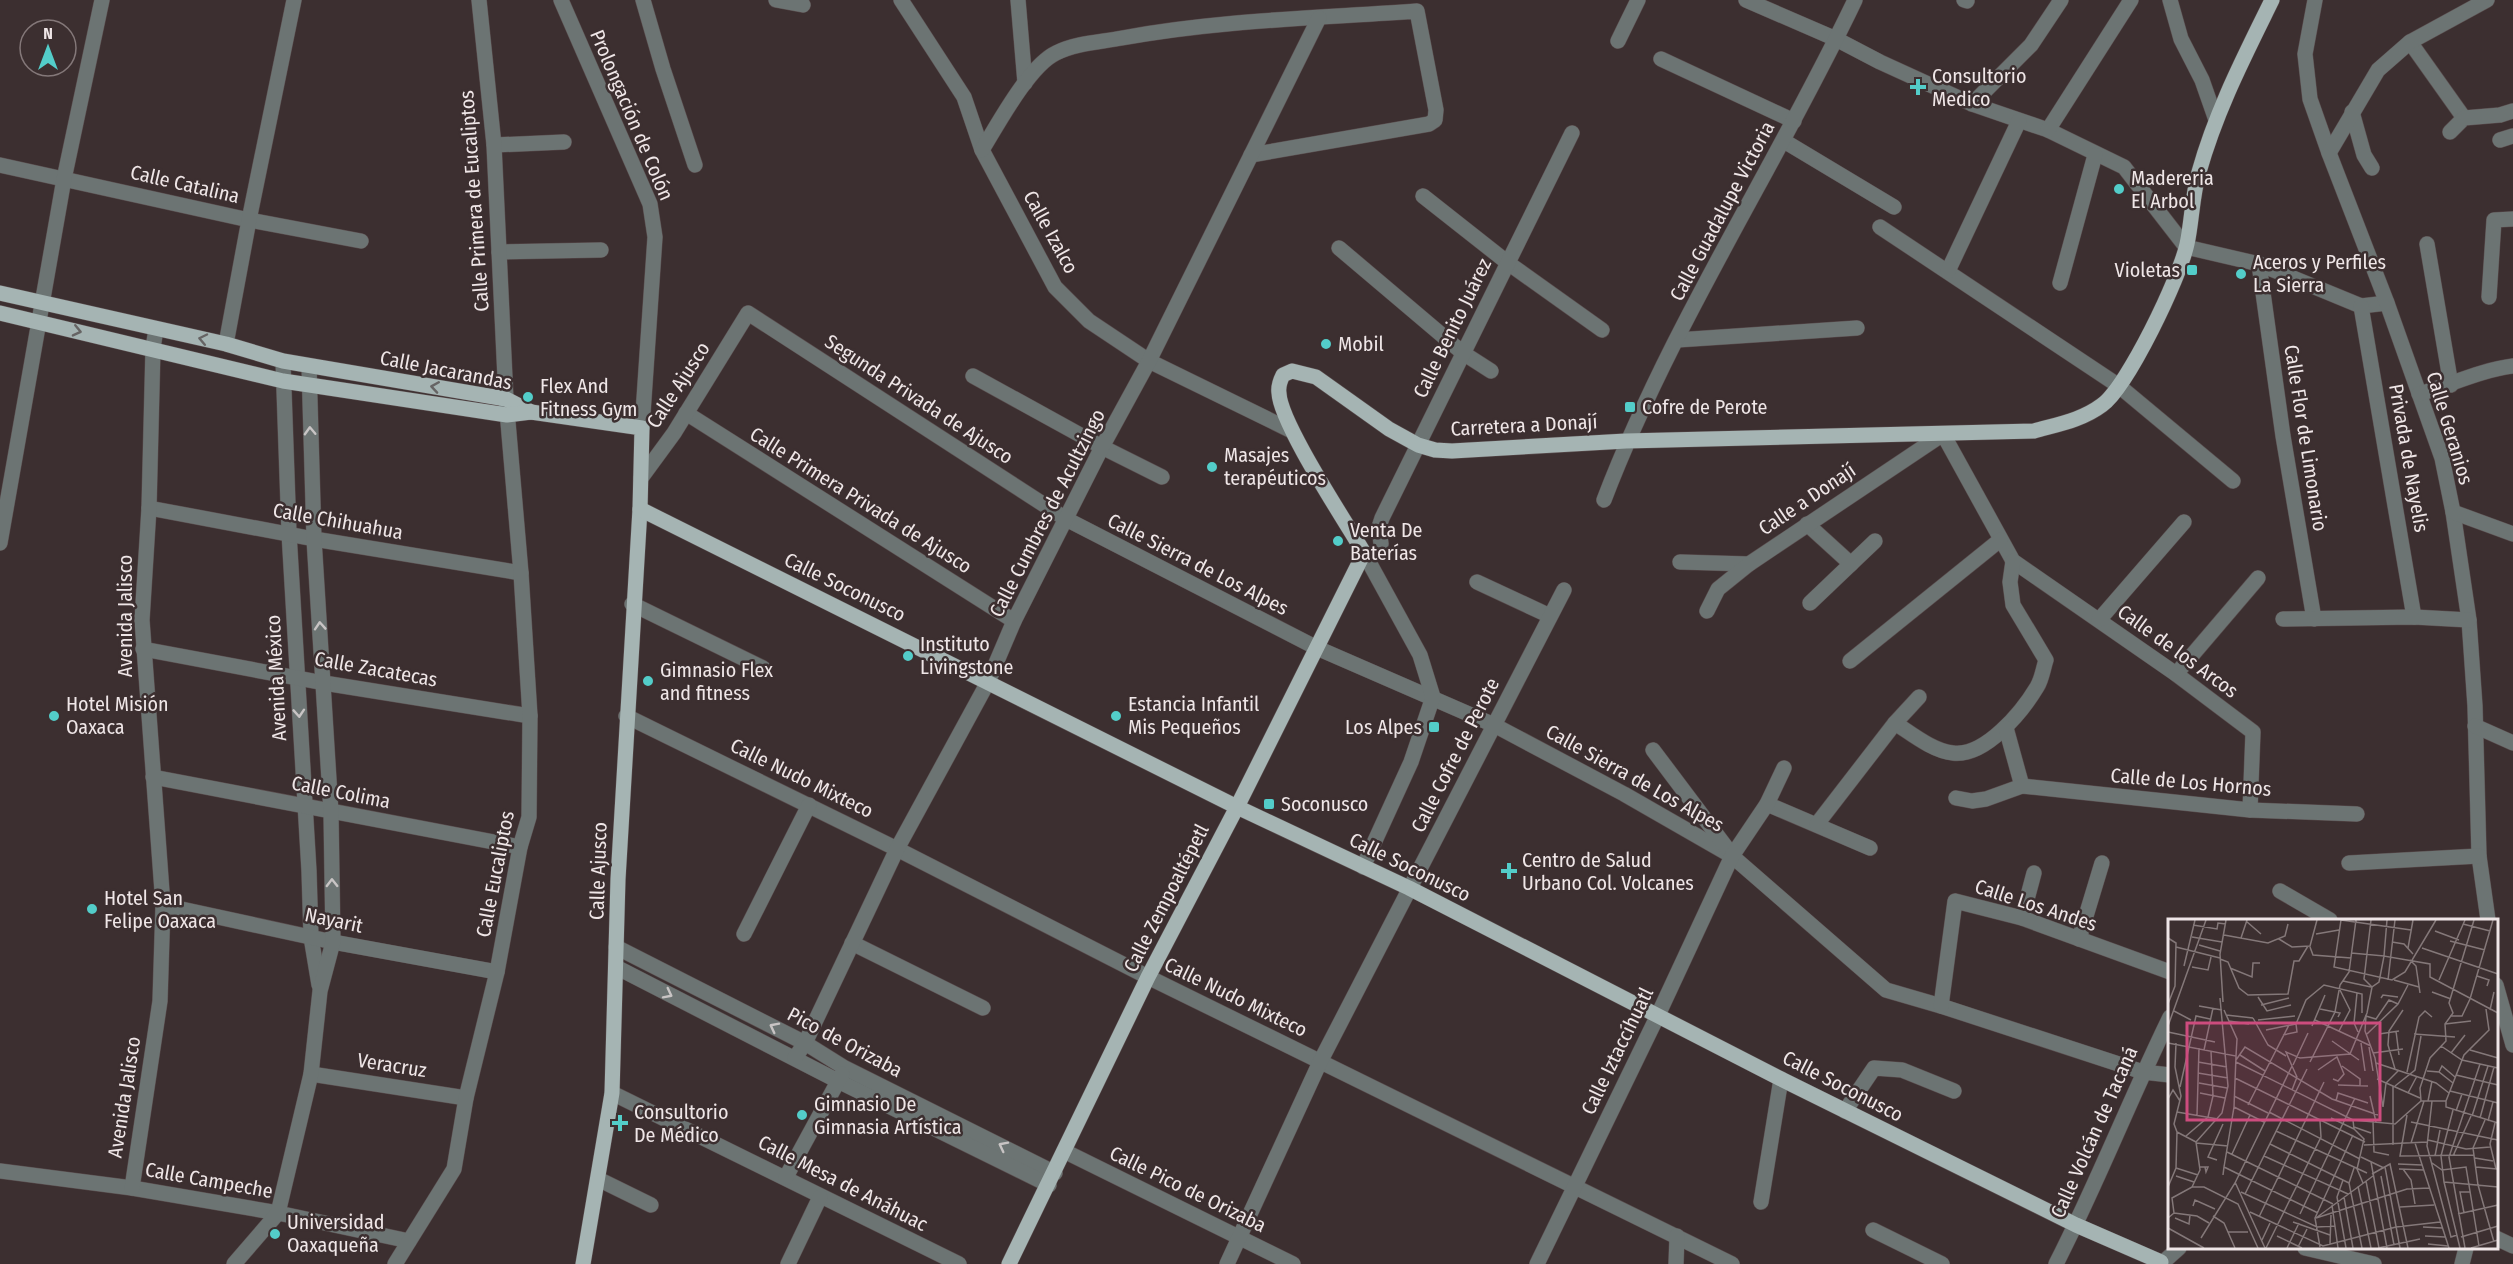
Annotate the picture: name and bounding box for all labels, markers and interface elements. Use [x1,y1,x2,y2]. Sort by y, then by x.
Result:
north arrow [18,18,78,78]
text: N [43,24,53,43]
street label: Prolongación de Colón [585,26,679,204]
place label: Consultorio Medico [1932,64,2026,111]
marker: Consultorio Medico [1909,78,1927,96]
street label: Calle Primera de Eucaliptos [454,89,494,313]
street label: Calle Guadalupe Victoria [1664,117,1780,305]
street label: Calle Catalina [128,160,242,208]
place label: Madereria El Arbol [2131,166,2214,213]
marker: Madereria El Arbol [2112,182,2126,196]
street label: Calle Izalco [1018,186,1084,278]
place label: Aceros y Perfiles La Sierra [2253,250,2386,297]
street label: Calle Benito Juárez [1408,254,1496,402]
place label: Violetas [2115,258,2180,282]
marker: Violetas [2185,263,2199,277]
marker: Aceros y Perfiles La Sierra [2234,267,2248,281]
one-way arrow [72,324,82,337]
street label: Segunda Privada de Ajusco [820,329,1018,469]
place label: Mobil [1338,332,1384,356]
one-way arrow [198,334,208,347]
street label: Calle Ajusco [641,337,715,433]
marker: Mobil [1319,337,1333,351]
street label: Calle Flor de Limonario [2279,343,2333,533]
street label: Calle Jacarandas [378,345,514,395]
street label: Calle Geranios [2421,369,2479,487]
place label: Flex And Fitness Gym [540,374,637,421]
one-way arrow [430,382,439,394]
street label: Privada de Nayelis [2384,382,2434,534]
marker: Flex And Fitness Gym [521,390,535,404]
place label: Cofre de Perote [1642,395,1768,419]
marker: Cofre de Perote [1623,400,1637,414]
street label: Calle Cumbres de Acultzingo [984,405,1110,621]
street label: Carretera a Donají [1450,409,1598,441]
street label: Calle Primera Privada de Ajusco [746,422,976,578]
one-way arrow [304,427,317,436]
place label: Masajes terapéuticos [1224,443,1326,490]
street label: Calle a Donají [1754,458,1860,540]
marker: Masajes terapéuticos [1205,460,1219,474]
street label: Calle Chihuahua [271,498,405,544]
street label: Calle Sierra de Los Alpes [1104,508,1292,620]
place label: Venta De Baterías [1350,518,1423,565]
marker: Venta De Baterías [1331,534,1345,548]
street label: Calle Soconusco [780,547,910,627]
street label: Avenida Jalisco [113,555,137,677]
street label: Calle de los Arcos [2113,599,2243,703]
street label: Avenida México [261,614,291,742]
one-way arrow [313,621,326,630]
place label: Instituto Livingstone [920,632,1013,679]
street label: Calle Zacatecas [313,646,439,692]
marker: Instituto Livingstone [901,649,915,663]
place label: Gimnasio Flex and fitness [660,658,773,705]
marker: Gimnasio Flex and fitness [641,674,655,688]
street label: Calle Cofre de Perote [1406,674,1504,836]
place label: Hotel Misión Oaxaca [66,692,169,739]
place label: Estancia Infantil Mis Pequeños [1128,692,1259,739]
marker: Hotel Misión Oaxaca [47,709,61,723]
one-way arrow [292,709,305,718]
marker: Estancia Infantil Mis Pequeños [1109,709,1123,723]
place label: Los Alpes [1345,715,1422,739]
street label: Calle Sierra de Los Alpes [1542,719,1728,837]
marker: Los Alpes [1427,720,1441,734]
street label: Calle Nudo Mixteco [727,733,877,823]
street label: Calle de Los Hornos [2110,763,2272,801]
street label: Calle Colima [289,771,393,813]
place label: Soconusco [1281,792,1368,816]
marker: Soconusco [1262,797,1276,811]
street label: Calle Eucaliptos [471,809,519,939]
street label: Calle Zempoaltépetl [1118,820,1214,976]
street label: Calle Ajusco [584,822,612,920]
street label: Calle Soconusco [1345,827,1475,907]
place label: Centro de Salud Urbano Col. Volcanes [1522,848,1694,895]
marker: Centro de Salud Urbano Col. Volcanes [1500,862,1518,880]
street label: Calle Los Andes [1972,874,2100,936]
one-way arrow [326,879,338,888]
place label: Hotel San Felipe Oaxaca [104,886,216,933]
marker: Hotel San Felipe Oaxaca [85,902,99,916]
street label: Nayarit [303,902,366,938]
inset map [2168,919,2498,1249]
street label: Calle Nudo Mixteco [1161,952,1311,1042]
street label: Calle Iztaccíhuatl [1576,984,1658,1118]
one-way arrow [662,987,672,998]
street label: Pico de Orizaba [784,1002,906,1082]
one-way arrow [770,1023,780,1034]
street label: Avenida Jalisco [103,1035,145,1159]
street label: Calle Volcán de Tacaná [2045,1043,2143,1221]
street label: Calle Soconusco [1779,1045,1907,1127]
street label: Veracruz [356,1048,428,1082]
place label: Gimnasio De Gimnasia Artística [814,1092,962,1139]
place label: Consultorio De Médico [634,1100,728,1147]
marker: Gimnasio De Gimnasia Artística [795,1108,809,1122]
marker: Consultorio De Médico [611,1114,629,1132]
street label: Calle Mesa de Anáhuac [754,1130,932,1236]
street label: Calle Pico de Orizaba [1106,1141,1270,1237]
one-way arrow [998,1142,1009,1154]
street label: Calle Campeche [143,1157,275,1203]
place label: Universidad Oaxaqueña [287,1210,385,1257]
marker: Universidad Oaxaqueña [268,1227,282,1241]

